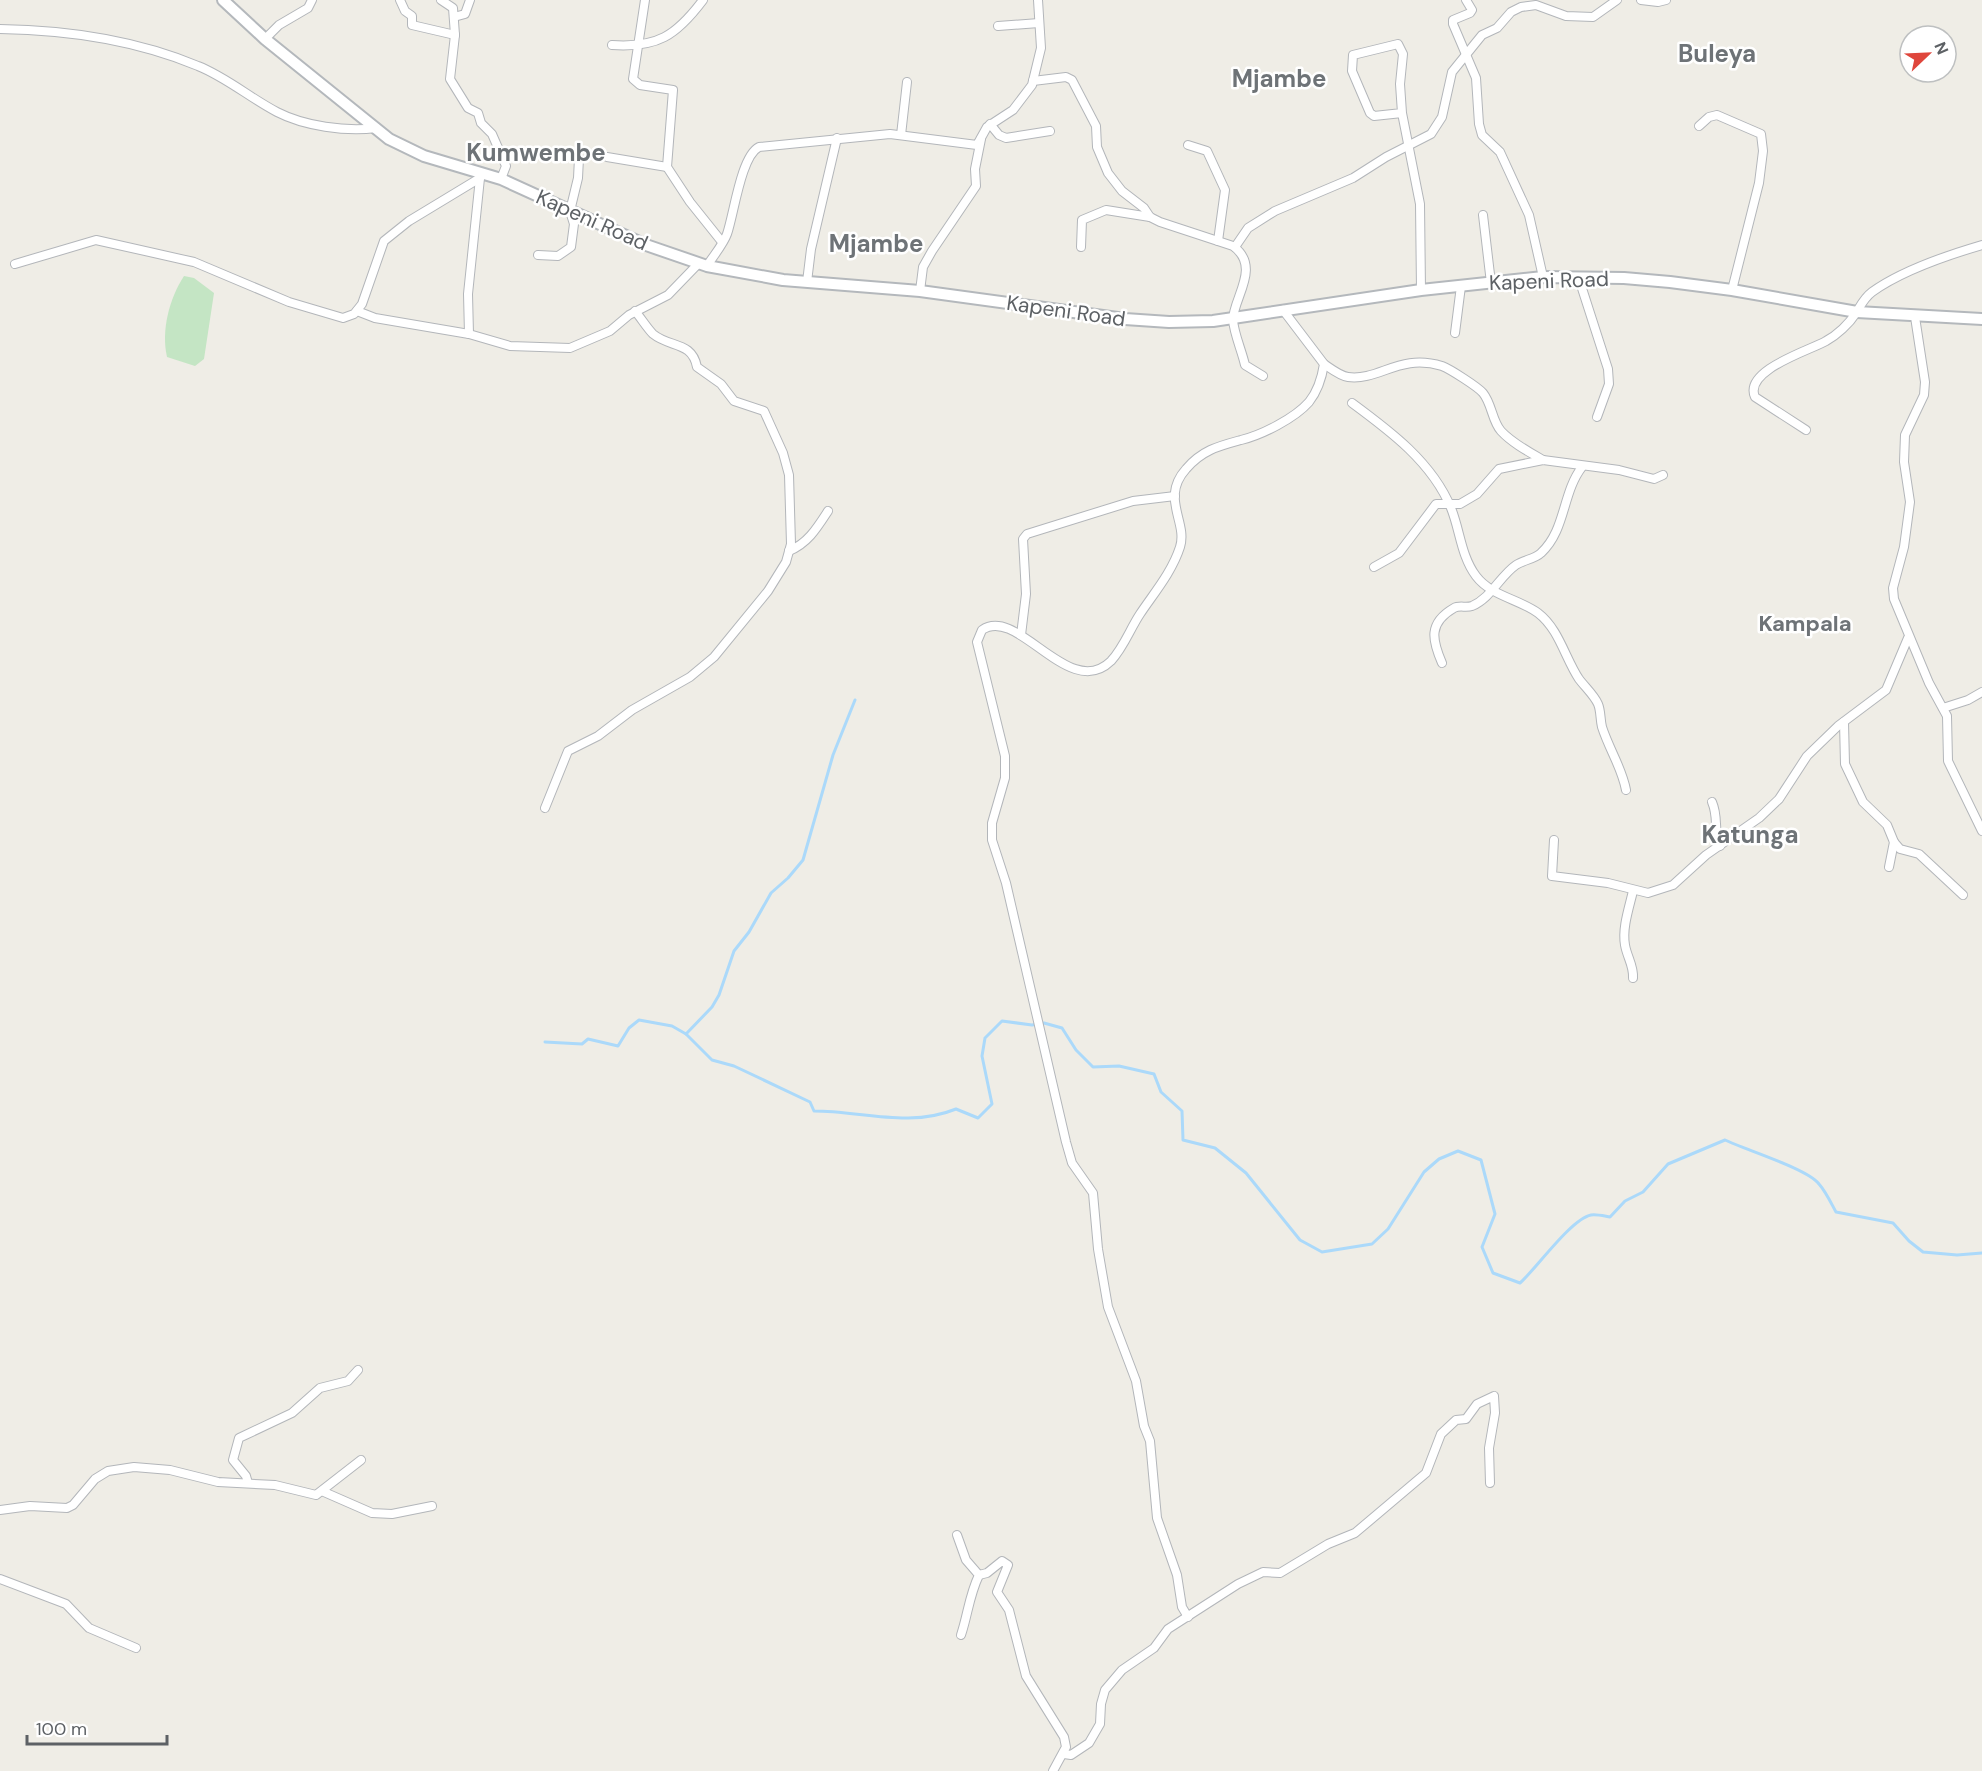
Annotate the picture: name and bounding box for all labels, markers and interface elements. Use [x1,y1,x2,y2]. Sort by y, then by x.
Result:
north arrow [1898,24,1958,84]
district label: Buleya [1678,38,1756,69]
text: N [1929,39,1953,58]
district label: Mjambe [1232,63,1326,94]
district label: Kumwembe [466,137,606,168]
street label: Kapeni Road [532,183,652,257]
district label: Mjambe [829,228,923,259]
street label: Kapeni Road [1489,265,1609,297]
street label: Kapeni Road [1005,289,1127,333]
district label: Kampala [1758,609,1852,638]
district label: Katunga [1701,819,1799,850]
scale bar [27,1708,166,1746]
text: 100 m [36,1717,87,1741]

